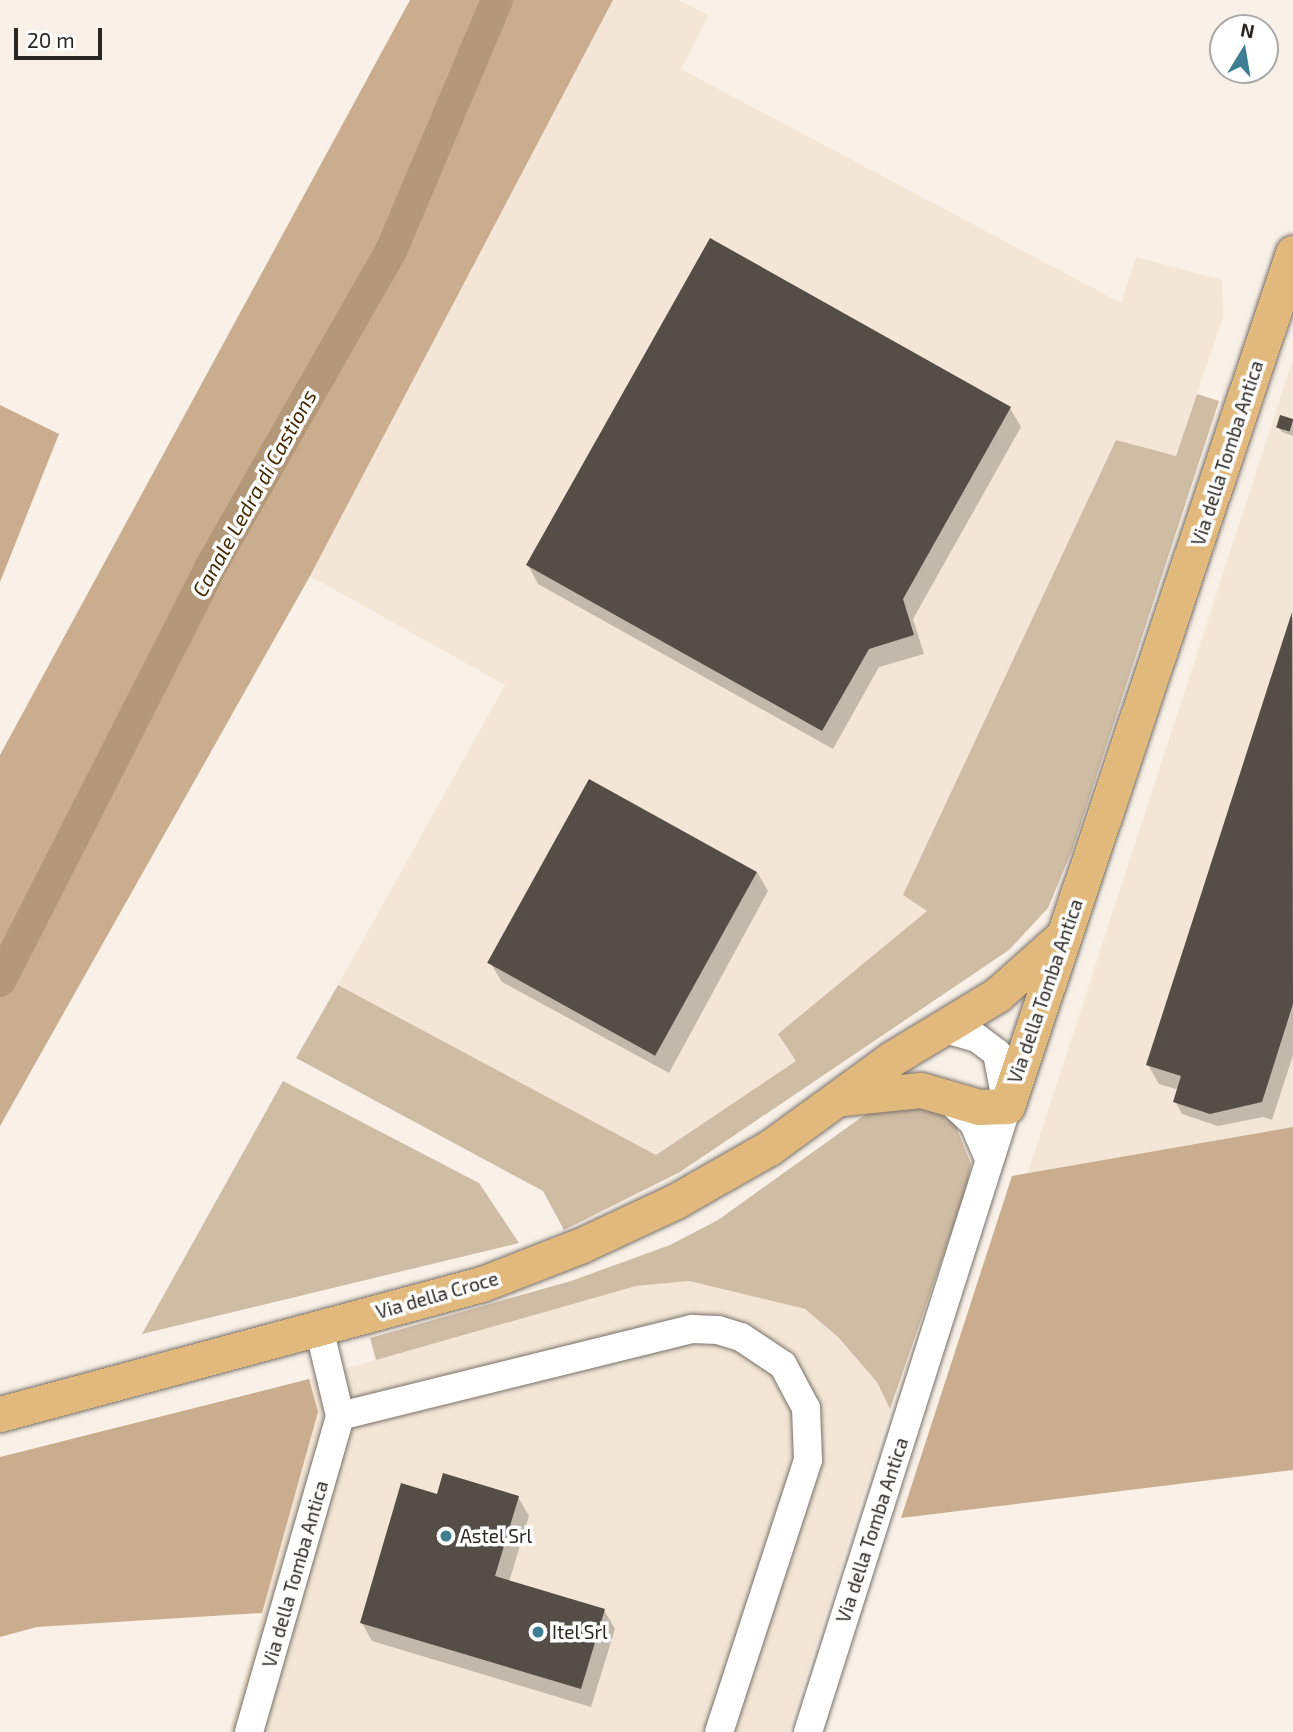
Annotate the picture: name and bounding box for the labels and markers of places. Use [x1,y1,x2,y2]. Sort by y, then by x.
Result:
place label: Astel Srl [460,1525,533,1547]
marker: Astel Srl [438,1528,454,1544]
place label: Itel Srl [552,1621,608,1643]
marker: Itel Srl [530,1624,546,1640]

